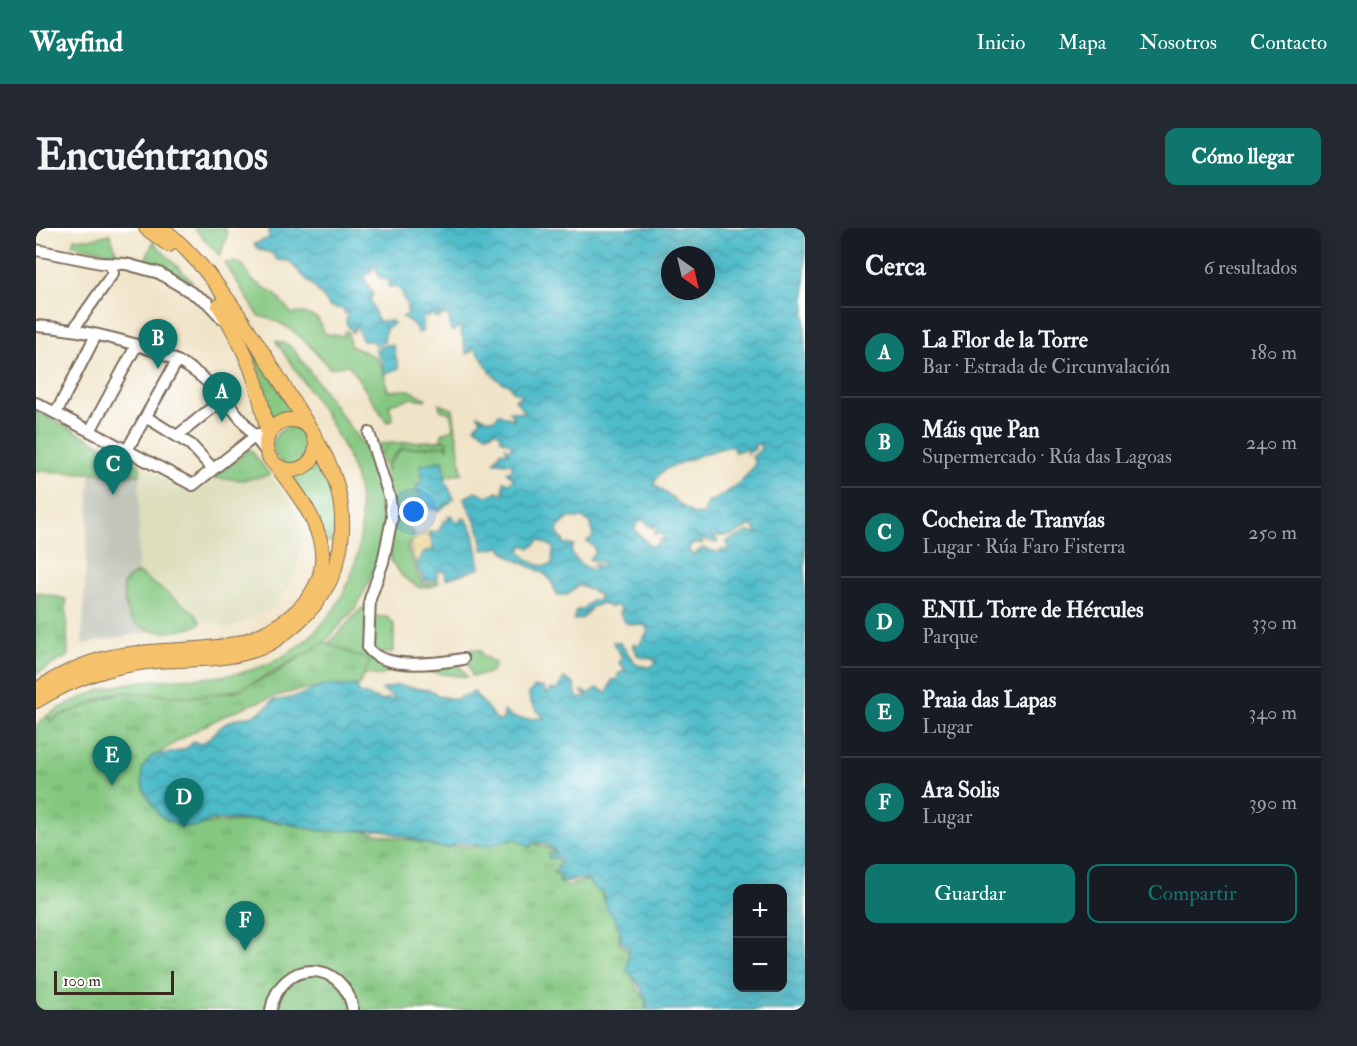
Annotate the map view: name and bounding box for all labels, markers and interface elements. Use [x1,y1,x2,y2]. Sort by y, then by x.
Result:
text: Wayfind [30,25,123,60]
text: Inicio [976,29,1025,56]
text: Mapa [1058,29,1106,56]
text: Nosotros [1139,29,1217,56]
text: Contacto [1250,29,1327,56]
button: Cómo llegar [1165,128,1321,185]
text: Encuéntranos [36,130,268,182]
north arrow [661,246,715,300]
text: Cerca [865,251,926,283]
text: 6 resultados [1204,255,1297,280]
pin: B [138,320,178,369]
text: La Flor de la Torre [922,326,1088,354]
text: A [878,340,891,365]
text: 180 m [1250,340,1297,365]
text: Bar · Estrada de Circunvalación [922,354,1170,379]
pin: A [202,372,242,422]
text: Máis que Pan [922,416,1040,444]
text: B [878,430,891,455]
text: 240 m [1246,430,1297,455]
text: Supermercado · Rúa das Lagoas [922,444,1172,469]
pin: C [94,446,133,495]
your location [399,497,428,526]
text: Cocheira de Tranvías [922,506,1105,534]
text: C [877,520,892,545]
text: 250 m [1248,520,1297,545]
text: Lugar · Rúa Faro Fisterra [922,534,1126,559]
text: ENIL Torre de Hércules [922,596,1144,624]
text: D [876,610,893,635]
text: 330 m [1252,610,1297,635]
text: Parque [922,624,978,649]
text: Praia das Lapas [922,686,1056,714]
text: E [877,700,892,725]
text: 340 m [1249,700,1297,725]
text: Lugar [922,714,972,739]
pin: E [92,736,132,786]
text: Ara Solis [922,776,1000,804]
pin: D [164,778,204,828]
text: F [878,790,891,815]
text: 390 m [1249,790,1297,815]
text: Lugar [922,804,972,829]
button: Guardar [865,864,1075,923]
button: Compartir [1087,864,1297,923]
map controls [733,884,787,992]
button: + [733,884,787,938]
pin: F [226,902,264,951]
button: − [733,938,787,992]
scale bar [54,968,174,996]
text: 100 m [63,971,101,991]

